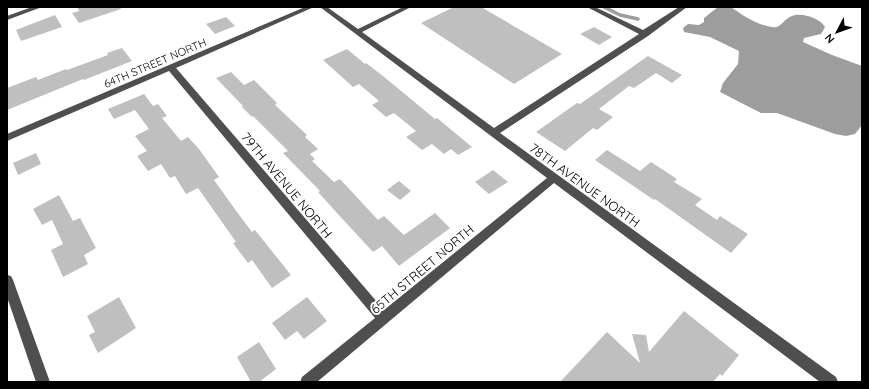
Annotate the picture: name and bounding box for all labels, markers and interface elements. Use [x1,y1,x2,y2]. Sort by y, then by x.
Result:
north arrow [817,12,857,52]
text: N [822,31,837,46]
street label: 64TH STREET NORTH [102,35,208,91]
street label: 79TH AVENUE NORTH [238,129,336,241]
street label: 78TH AVENUE NORTH [527,140,643,230]
street label: 65TH STREET NORTH [367,221,477,317]

